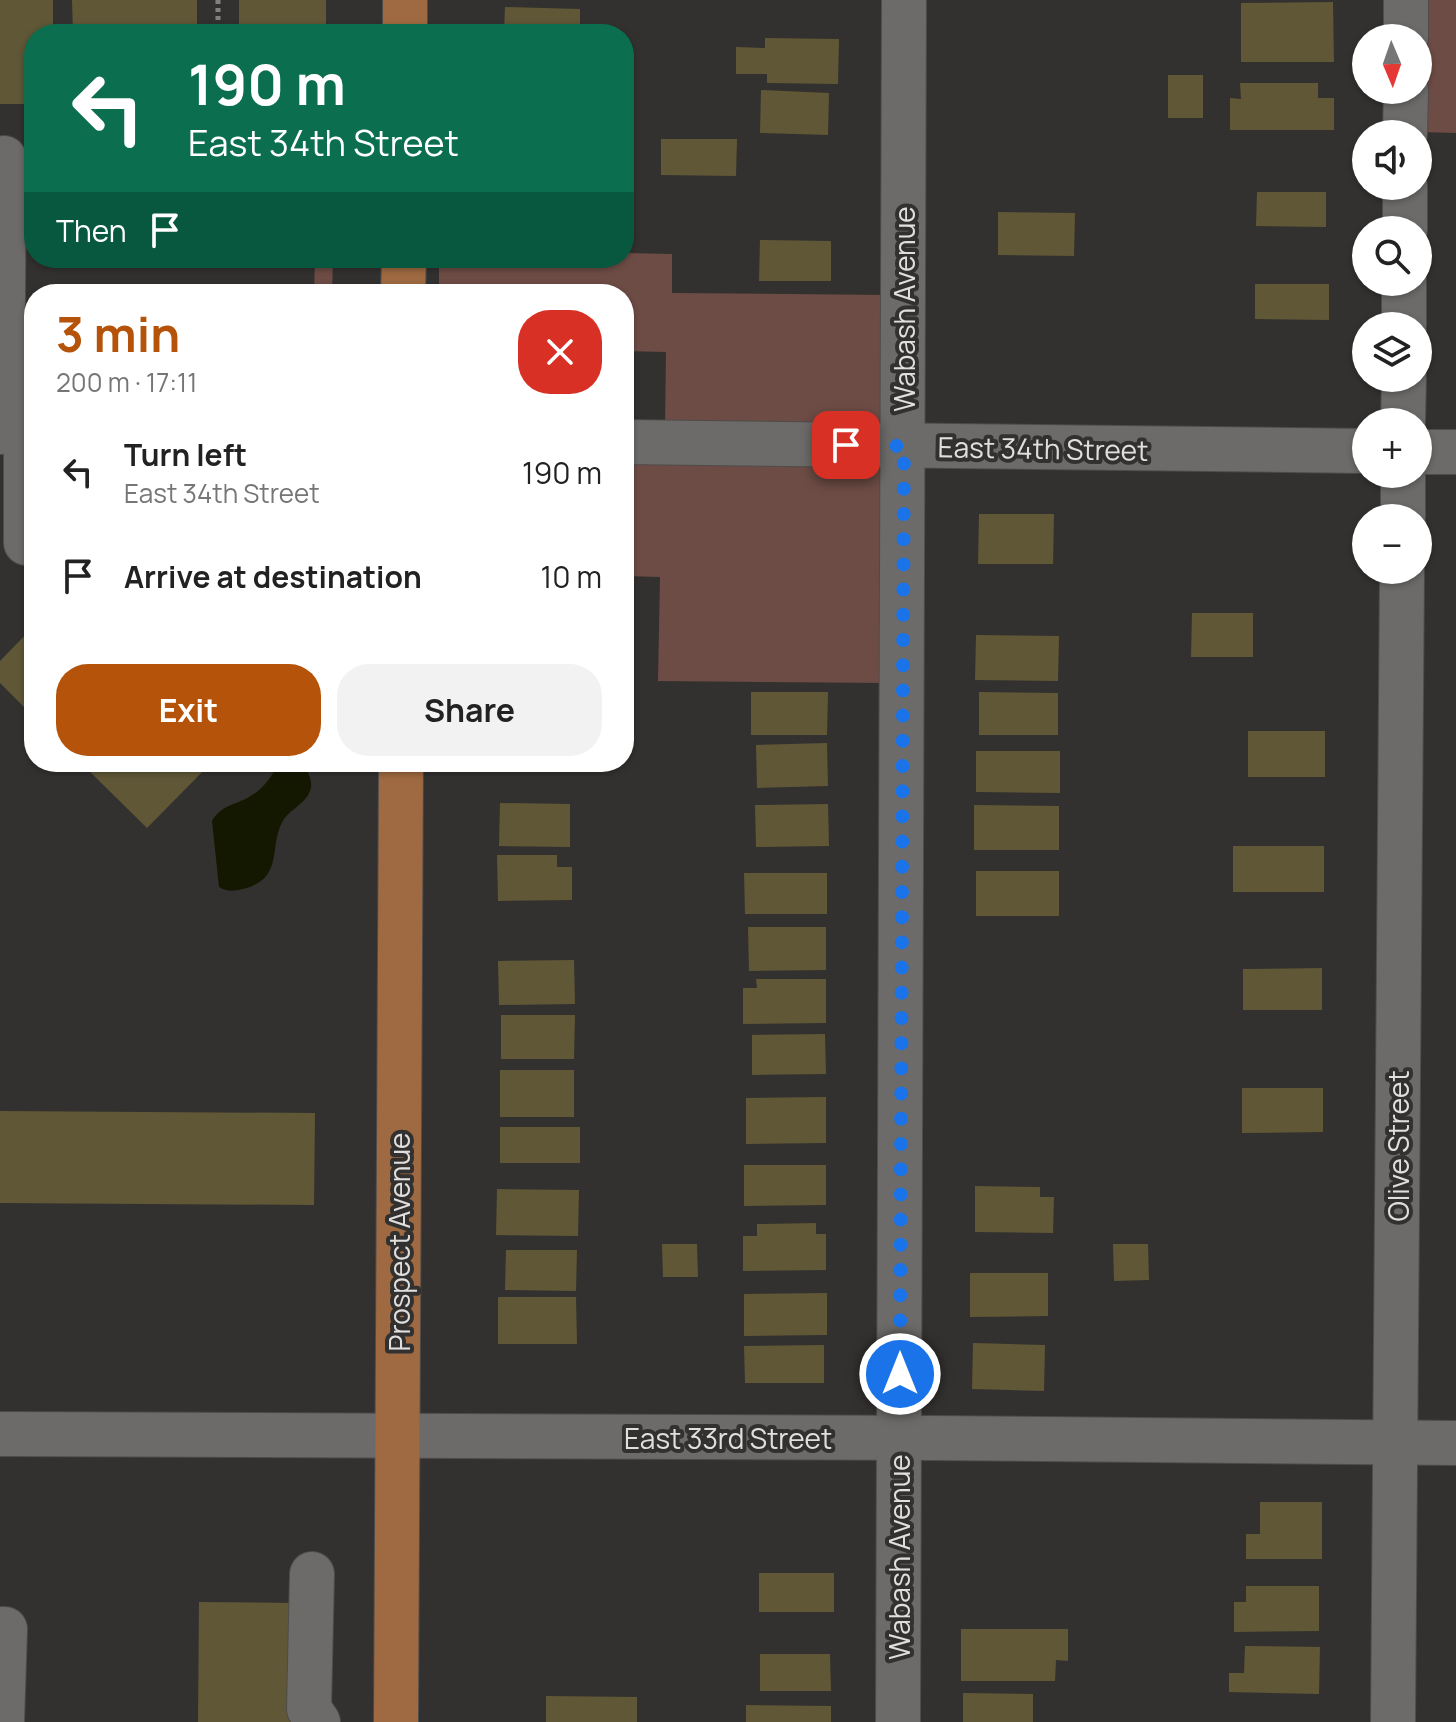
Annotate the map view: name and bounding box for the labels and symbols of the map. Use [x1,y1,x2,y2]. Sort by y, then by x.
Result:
north arrow [1352,24,1432,104]
street label: Wabash Avenue [885,206,923,412]
pin [812,411,880,479]
street label: East 34th Street [937,427,1149,469]
street label: Olive Street [1379,1070,1417,1222]
street label: Prospect Avenue [380,1133,418,1351]
position arrow [858,1332,942,1416]
street label: East 33rd Street [624,1419,832,1457]
street label: Wabash Avenue [880,1454,918,1660]

